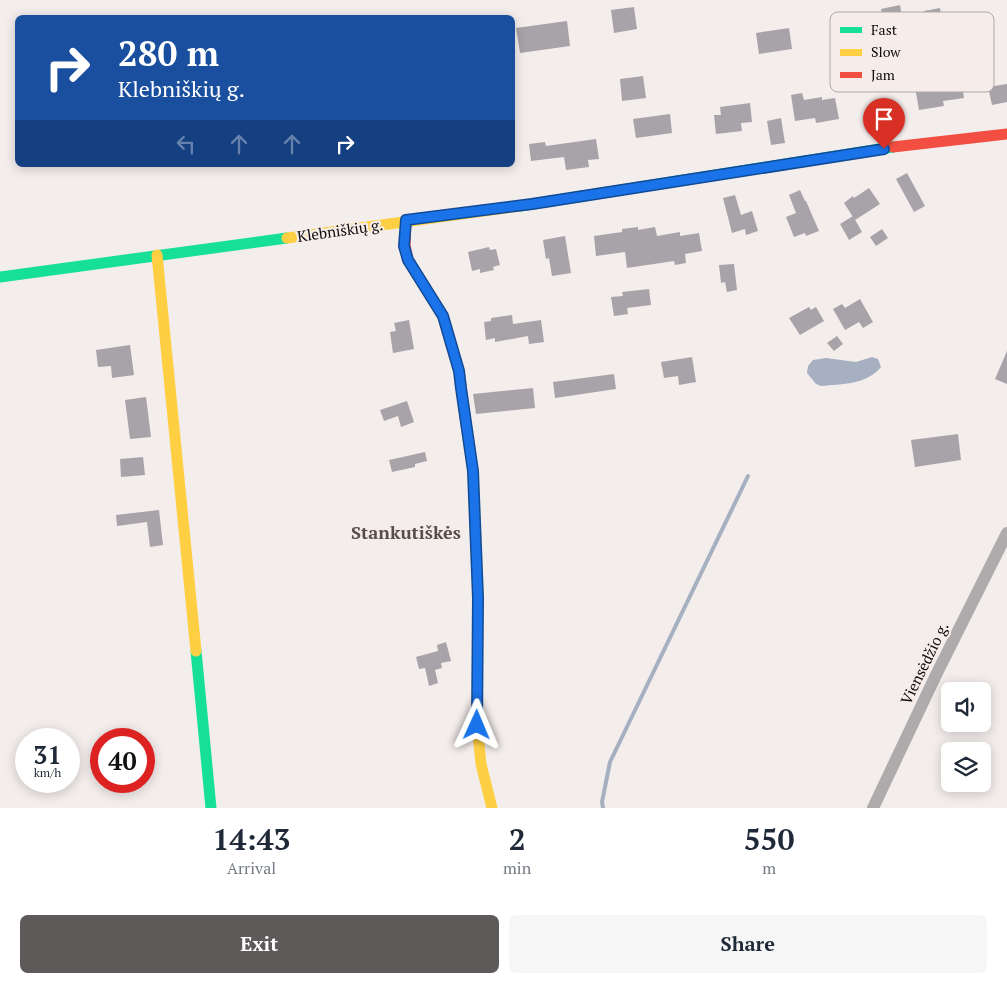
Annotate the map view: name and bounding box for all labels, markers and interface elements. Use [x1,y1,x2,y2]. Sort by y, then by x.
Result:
legend [830,12,994,92]
text: Fast [871,20,898,39]
text: 280 m [118,30,219,76]
icon: right [35,35,100,100]
text: Slow [871,42,901,61]
text: Jam [871,65,895,84]
text: Klebniškių g. [118,74,245,103]
pin [863,98,905,149]
icon: arrive [870,105,898,133]
icon: left [172,130,200,158]
icon: ahead [225,130,253,158]
icon: ahead [278,130,306,158]
icon: right [331,130,359,158]
street label: Klebniškių g. [296,214,384,246]
district label: Stankutiškės [351,520,461,544]
street label: Viensėdžio g. [895,618,953,708]
map controls [941,682,991,792]
button: sound [941,682,991,732]
position arrow [450,698,502,750]
speed limit sign: 40 [90,728,155,793]
text: 31 [33,738,62,771]
button: layers [941,742,991,792]
text: km/h [34,765,61,780]
text: 14:43 [212,819,291,859]
text: 2 [509,819,526,859]
text: 550 [744,819,795,859]
text: Arrival [227,857,276,879]
text: min [503,857,531,879]
text: m [762,857,776,879]
button: Exit [20,915,499,973]
button: Share [509,915,987,973]

